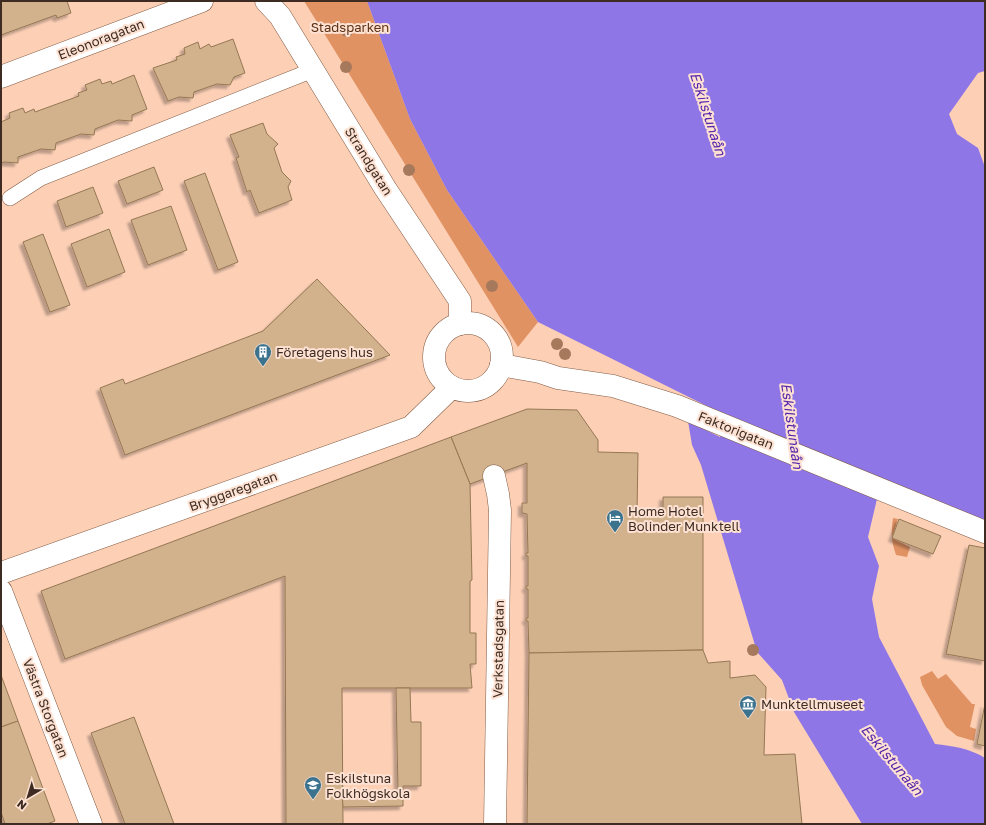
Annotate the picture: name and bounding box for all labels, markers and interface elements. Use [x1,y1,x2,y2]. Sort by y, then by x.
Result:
street label: Eleonoragatan [56,15,146,63]
park label: Stadsparken [311,19,389,35]
water label: Eskilstunaån [687,70,730,159]
street label: Strandgatan [342,124,396,198]
building icon: Företagens hus [253,342,273,367]
place label: Företagens hus [276,344,373,360]
water label: Eskilstunaån [778,382,807,471]
street label: Faktorigatan [696,408,776,452]
street label: Bryggaregatan [187,468,279,514]
place label: Home Hotel Bolinder Munktell [628,503,740,534]
hotel icon: Home Hotel Bolinder Munktell [605,508,625,533]
street label: Verkstadsgatan [489,600,507,698]
street label: Västra Storgatan [20,656,72,760]
museum icon: Munktellmuseet [738,694,758,719]
place label: Munktellmuseet [761,696,863,712]
water label: Eskilstunaån [858,721,928,799]
place label: Eskilstuna Folkhögskola [326,770,410,801]
school or university icon: Eskilstuna Folkhögskola [303,775,323,800]
north arrow [8,777,48,817]
text: N [14,798,29,813]

